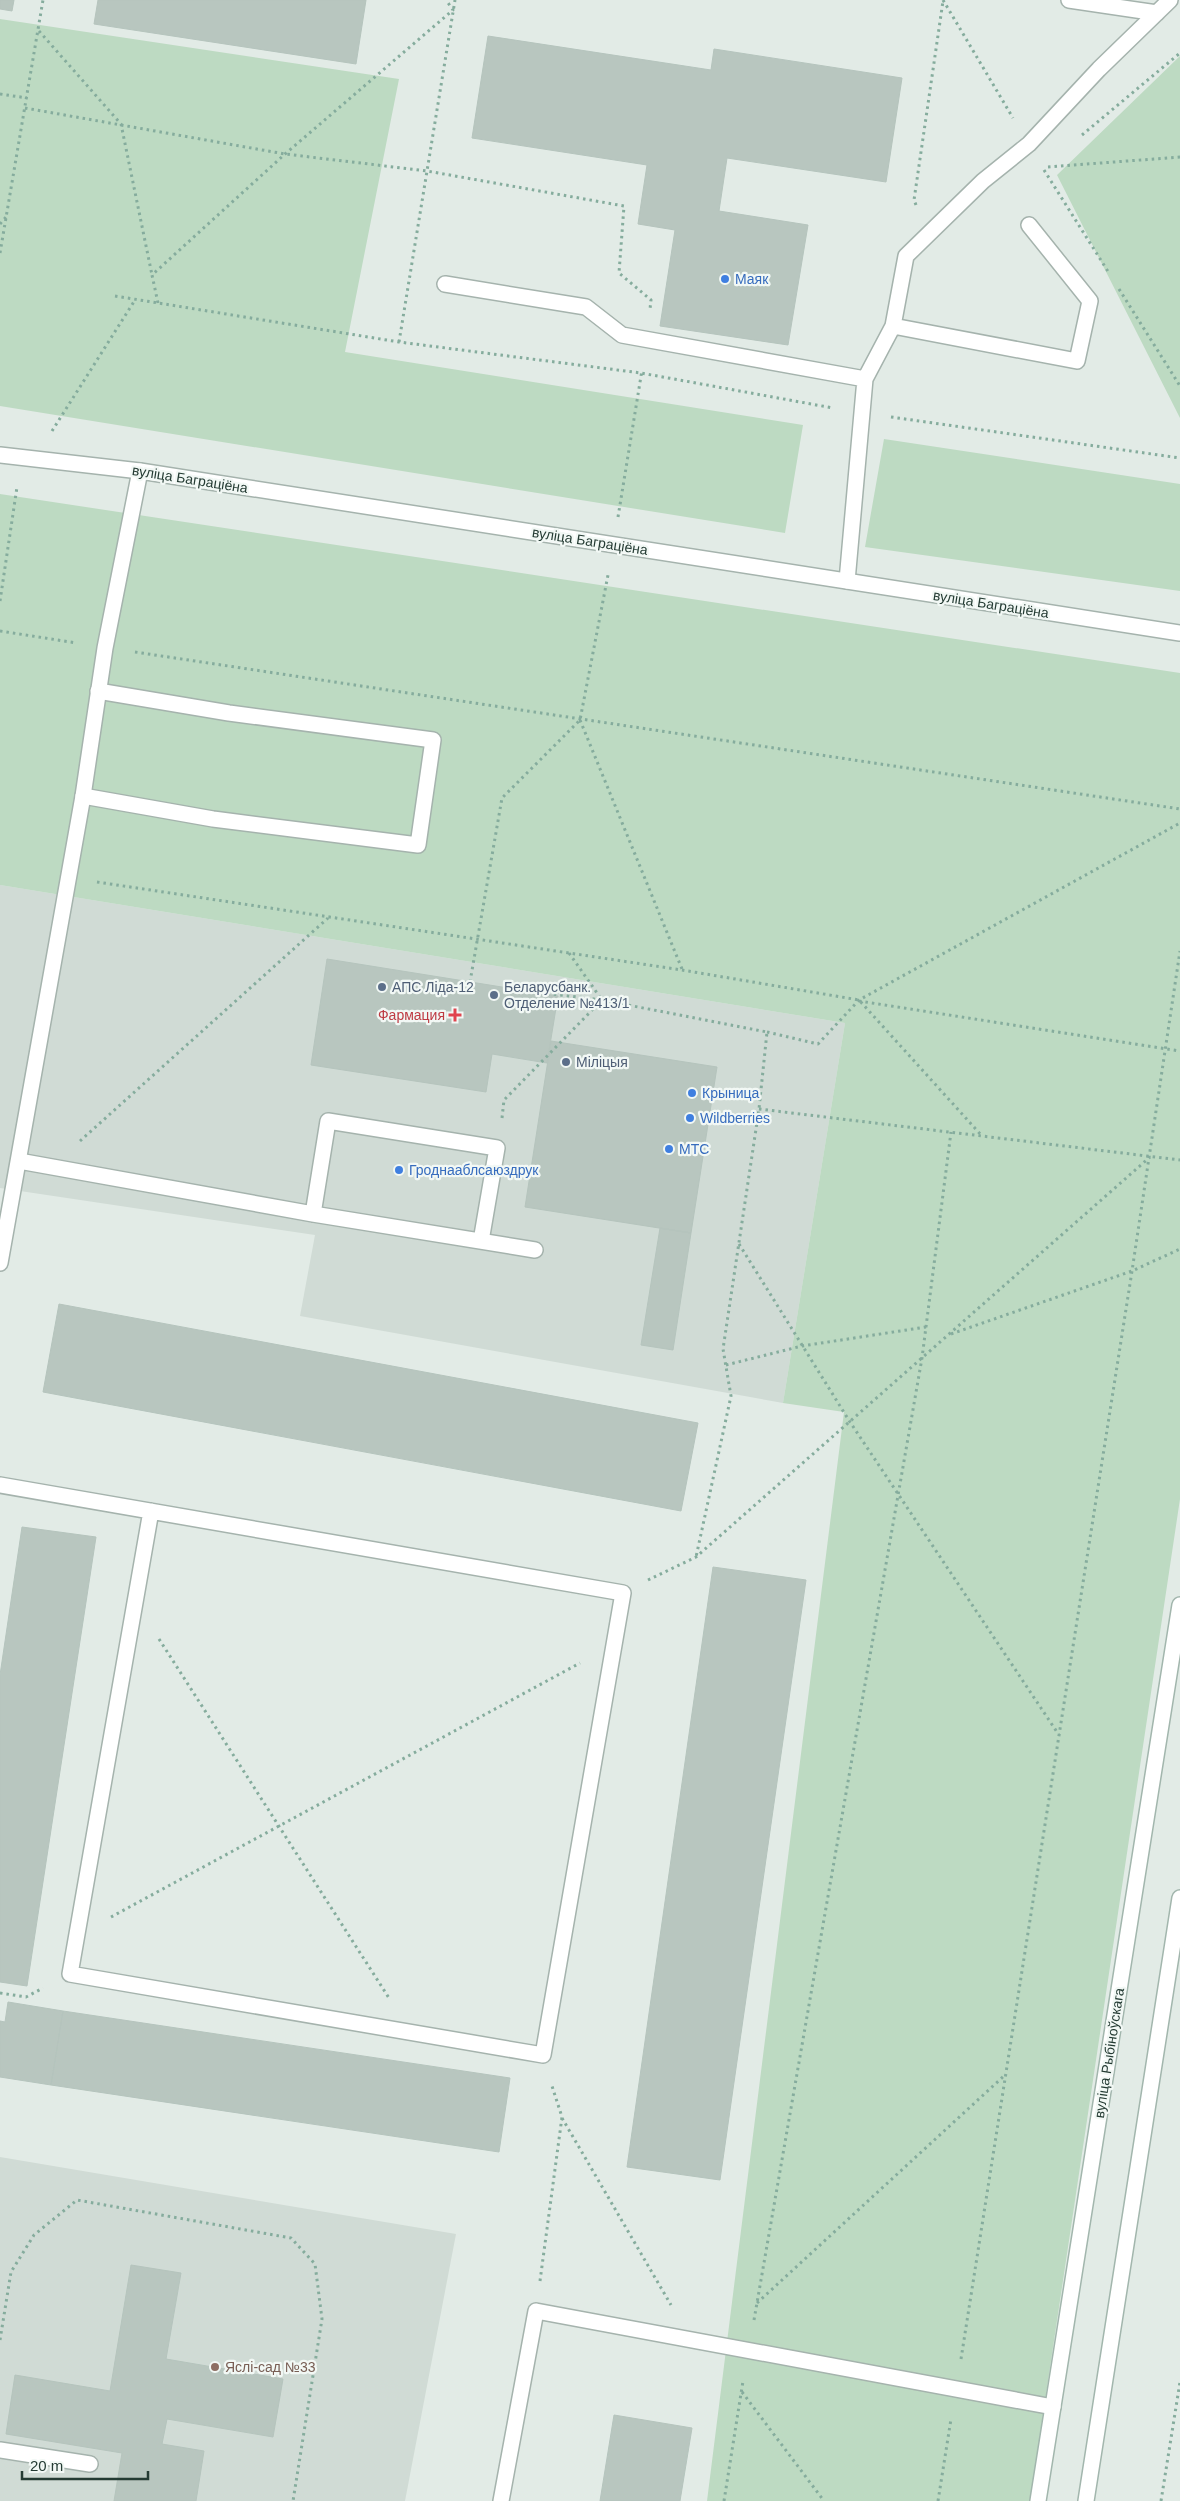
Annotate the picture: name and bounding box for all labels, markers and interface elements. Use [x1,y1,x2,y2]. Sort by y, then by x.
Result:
place label: Маяк [735,271,769,287]
marker: Маяк [719,273,731,285]
street label: вуліца Баграціёна [131,462,249,496]
street label: вуліца Баграціёна [531,524,649,558]
street label: вуліца Баграціёна [932,587,1050,621]
place label: АПС Ліда-12 [392,979,474,995]
place label: Беларусбанк. Отделение №413/1 [504,979,630,1011]
marker: АПС Ліда-12 [376,981,388,993]
marker: Беларусбанк. Отделение №413/1 [488,989,500,1001]
place label: Фармация [378,1007,445,1023]
marker: Фармация [449,1009,461,1021]
place label: Міліцыя [576,1054,628,1070]
marker: Міліцыя [560,1056,572,1068]
place label: Крыница [702,1085,760,1101]
marker: Крыница [686,1087,698,1099]
place label: Wildberries [700,1110,770,1126]
marker: Wildberries [684,1112,696,1124]
place label: МТС [679,1141,709,1157]
marker: МТС [663,1143,675,1155]
place label: Гроднааблсаюздрук [409,1162,539,1178]
marker: Гроднааблсаюздрук [393,1164,405,1176]
street label: вуліца Рыбіноўскага [1091,1987,1127,2119]
place label: Яслі-сад №33 [225,2359,316,2375]
marker: Яслі-сад №33 [209,2361,221,2373]
scale bar [22,2448,149,2480]
text: 20 m [30,2457,63,2474]

